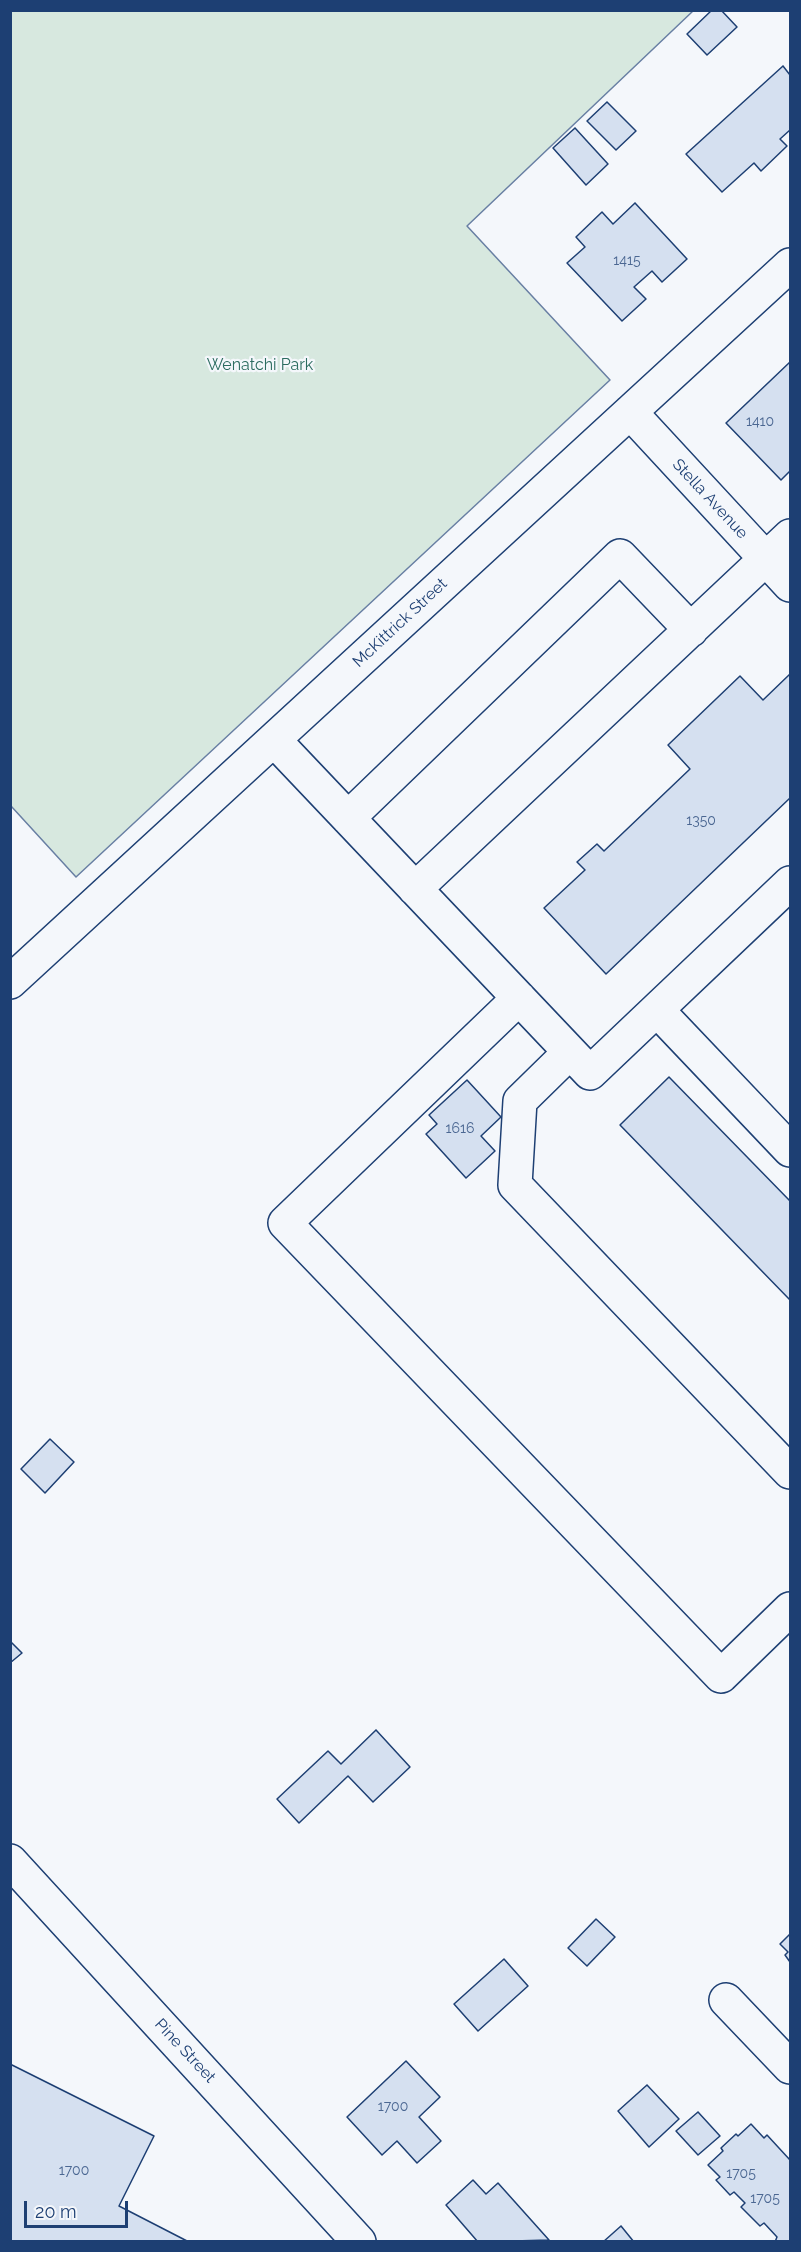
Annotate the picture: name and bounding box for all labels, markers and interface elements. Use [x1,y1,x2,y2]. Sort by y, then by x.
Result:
house number: 1415 [613,253,641,269]
park label: Wenatchi Park [207,355,313,375]
house number: 1410 [746,414,774,430]
street label: Stella Avenue [668,455,752,543]
street label: McKittrick Street [349,574,451,672]
house number: 1350 [686,813,716,829]
house number: 1616 [446,1121,474,1137]
street label: Pine Street [150,2015,220,2087]
house number: 1700 [378,2099,408,2115]
house number: 1700 [59,2163,89,2179]
house number: 1705 [726,2166,756,2182]
scale bar [27,2189,130,2227]
house number: 1705 [750,2191,780,2207]
text: 20 m [35,2201,77,2222]

